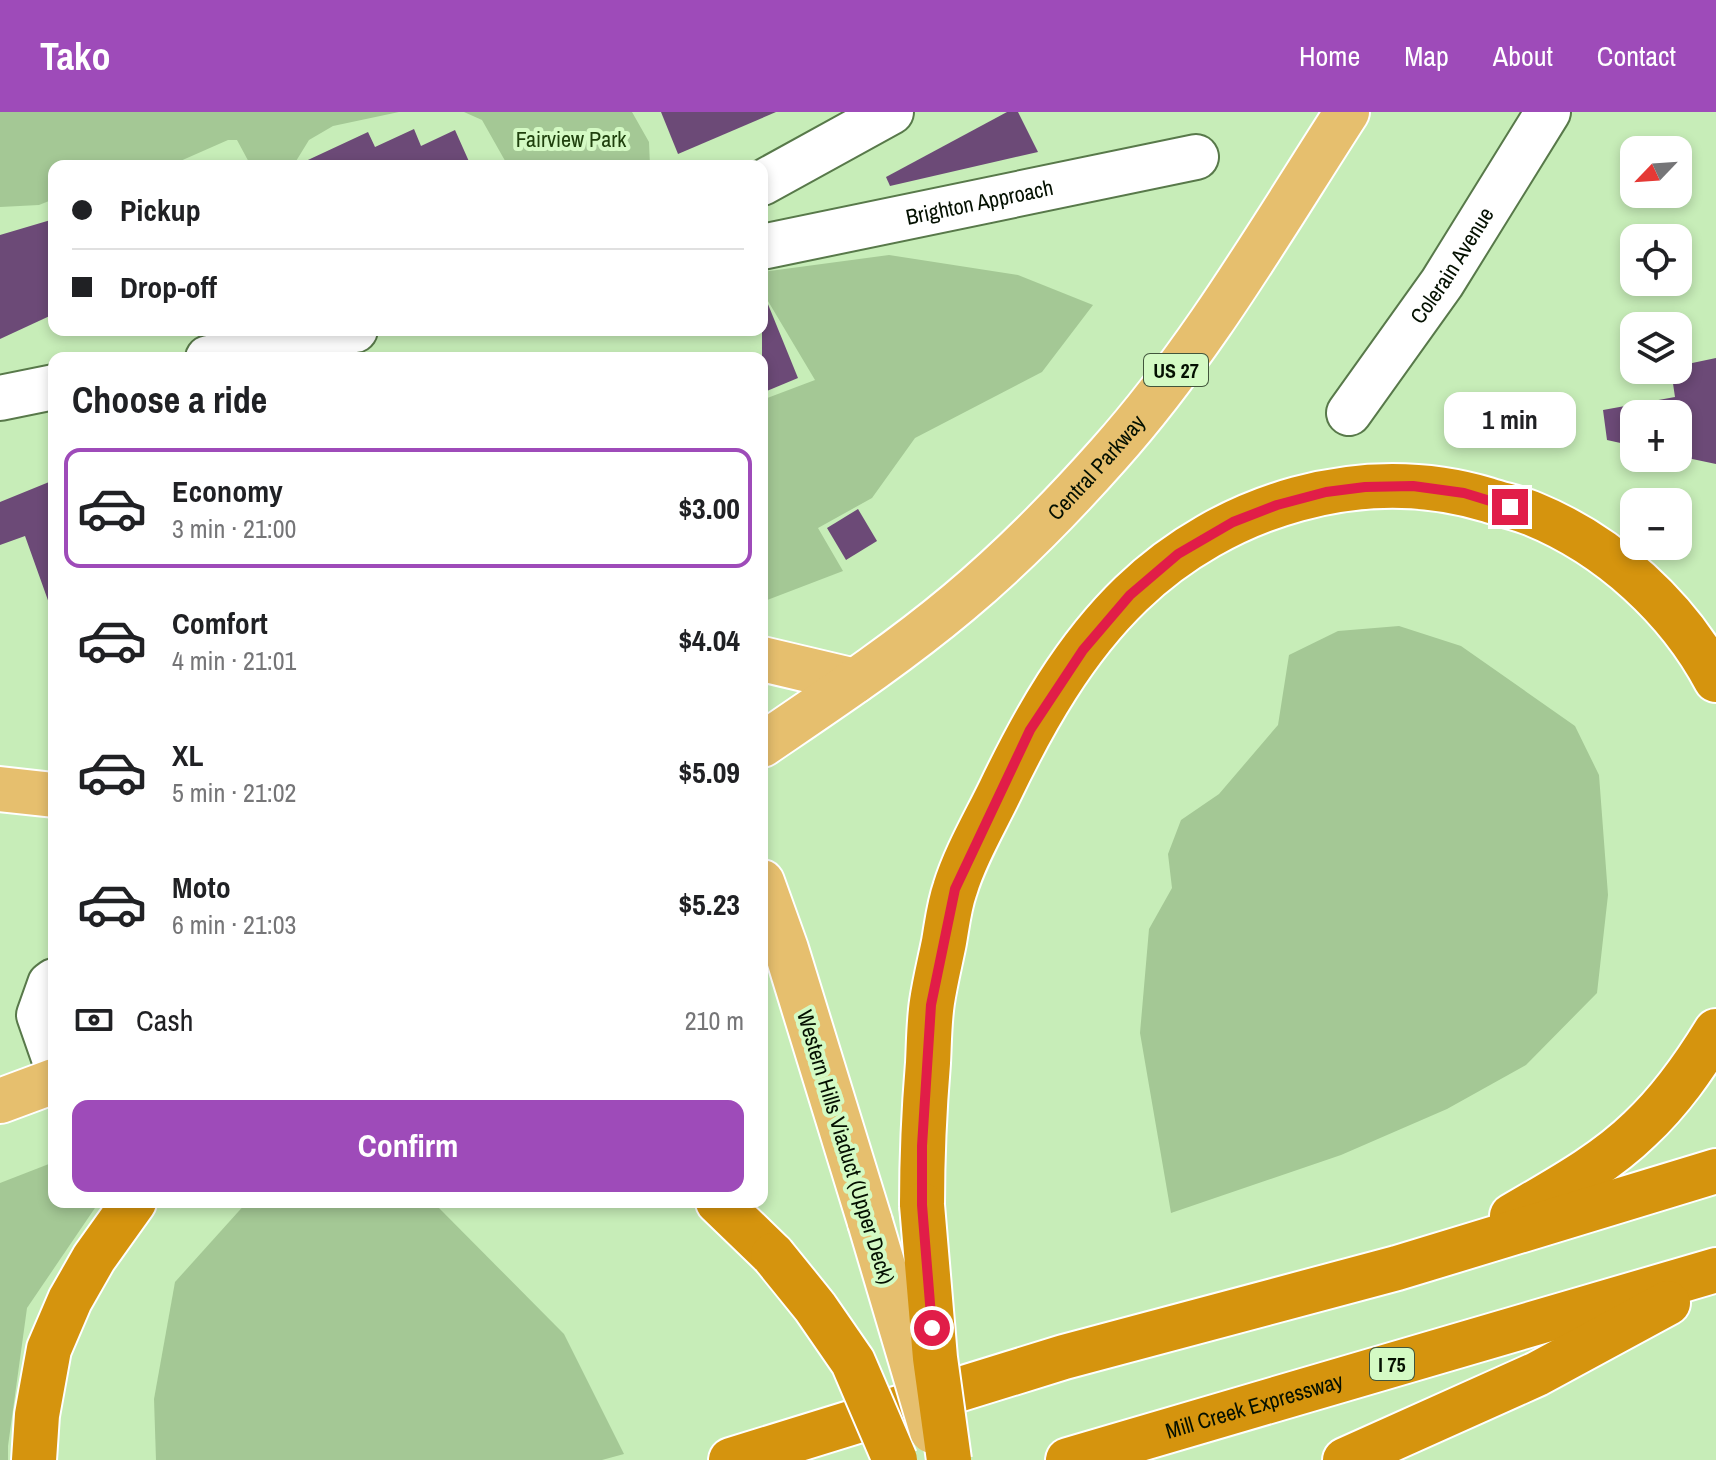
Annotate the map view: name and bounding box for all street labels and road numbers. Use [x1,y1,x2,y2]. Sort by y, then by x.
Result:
street label: Brighton Approach [903,172,1056,232]
street label: Colerain Avenue [1403,201,1500,330]
road number: US 27 [1144,354,1208,386]
street label: Central Parkway [1041,408,1152,527]
street label: Western Hills Viaduct (Upper Deck) [790,1006,902,1288]
road number: I 75 [1370,1348,1414,1380]
street label: Mill Creek Expressway [1162,1365,1347,1446]

